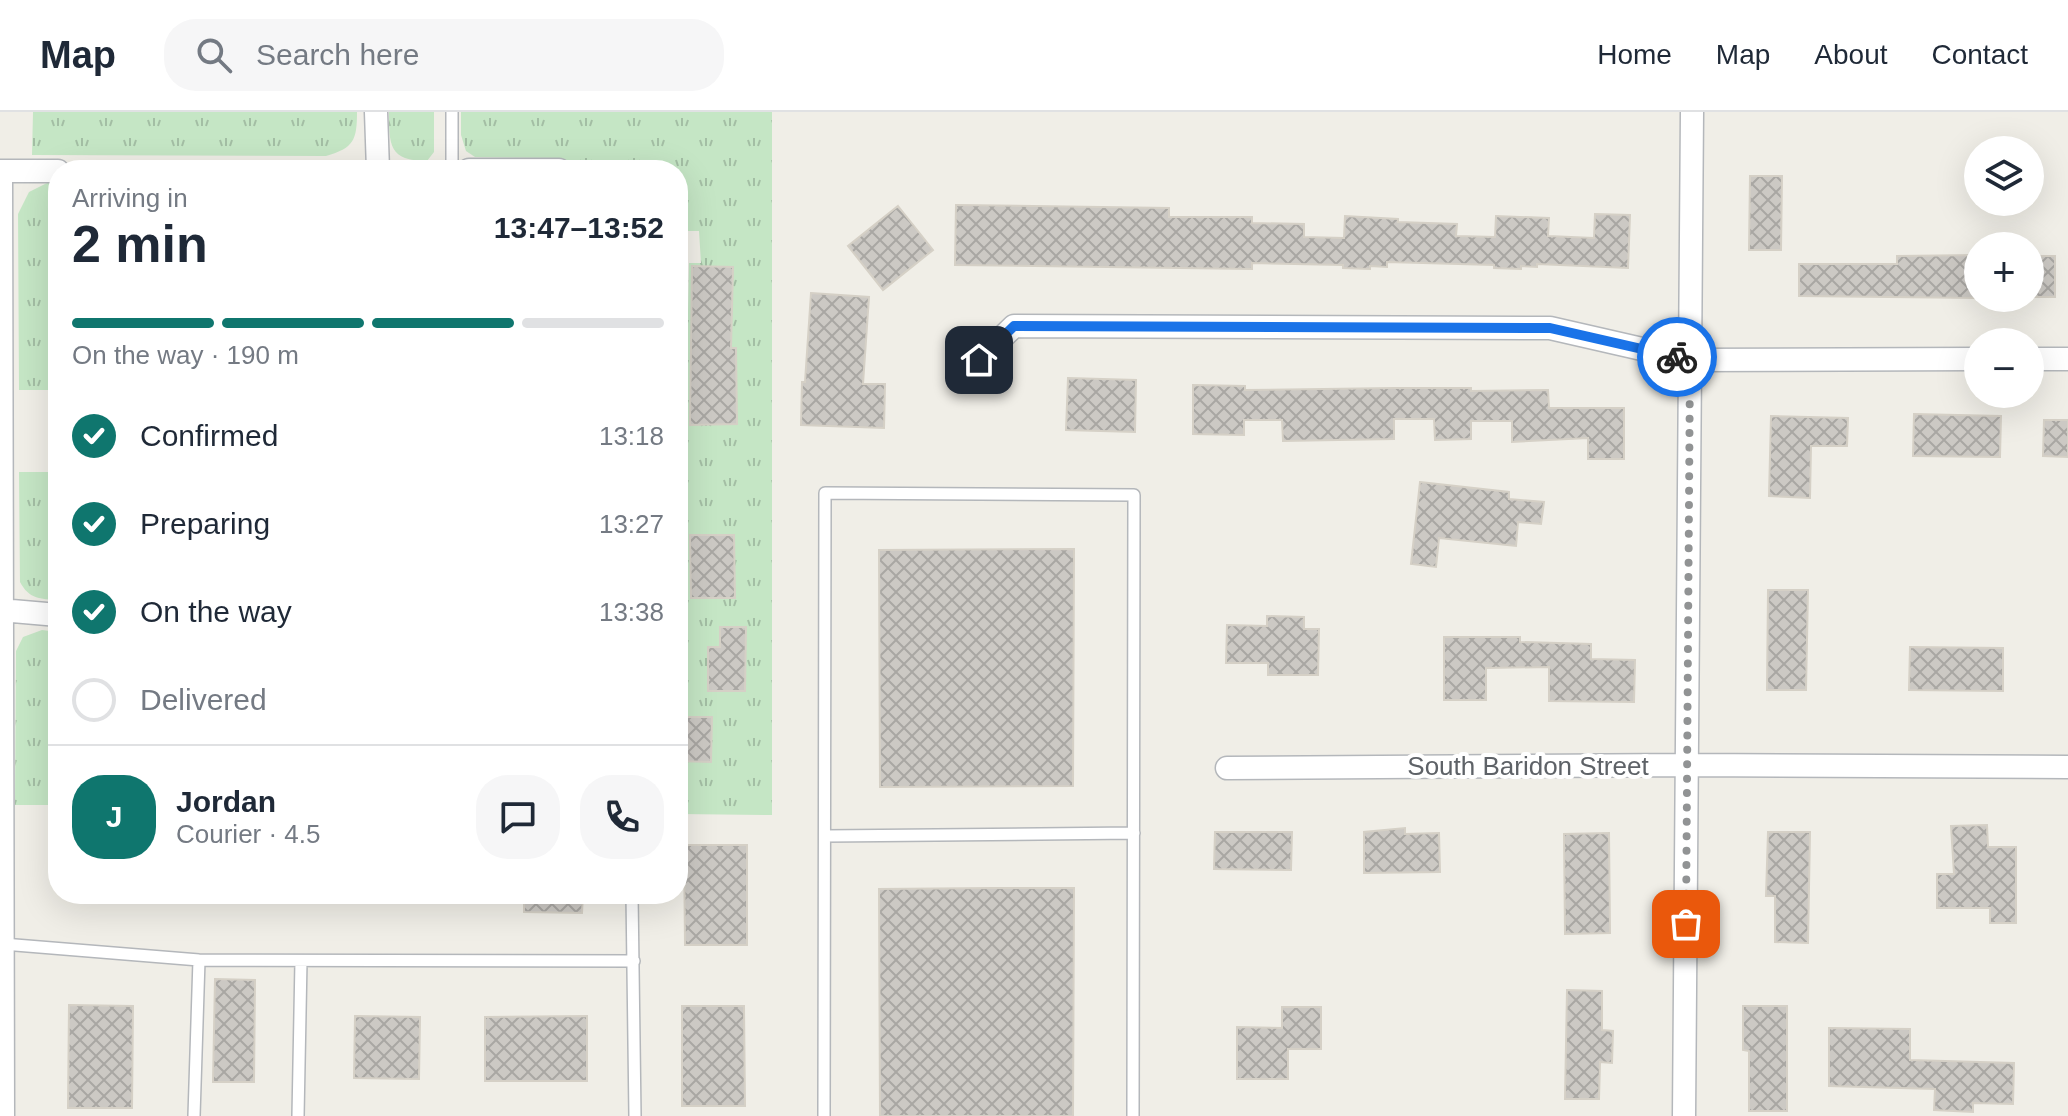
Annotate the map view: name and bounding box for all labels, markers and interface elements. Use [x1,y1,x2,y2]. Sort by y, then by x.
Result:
search box [164,19,724,91]
icon: search [192,33,236,77]
text: Map [40,34,116,76]
text: Search here [256,38,419,71]
text: Home [1597,39,1672,70]
text: Map [1716,39,1770,70]
text: About [1814,39,1888,70]
text: Contact [1932,39,2028,70]
map controls [1964,136,2044,408]
button: layers [1964,136,2044,216]
text: Arriving in [72,183,188,213]
text: 13:47–13:52 [494,211,664,244]
text: 2 min [72,215,208,273]
button: + [1964,232,2044,312]
courier [1637,317,1717,397]
pin [945,326,1013,394]
button: − [1964,328,2044,408]
icon: bike [1655,335,1699,379]
icon: home [957,338,1001,382]
text: On the way · 190 m [72,340,299,370]
icon: check [72,414,116,458]
text: Confirmed [140,419,278,452]
text: 13:18 [599,421,664,451]
icon: check [72,502,116,546]
text: Preparing [140,507,270,540]
text: 13:27 [599,509,664,539]
icon: check [72,590,116,634]
text: On the way [140,595,292,628]
text: 13:38 [599,597,664,627]
text: Delivered [140,683,267,716]
street label: South Baridon Street [1407,751,1649,781]
button: chat [476,775,560,859]
button: phone [580,775,664,859]
text: Jordan [176,785,276,818]
text: J [106,800,122,833]
text: Courier · 4.5 [176,819,321,849]
pin [1652,890,1720,958]
icon: bag [1664,902,1708,946]

